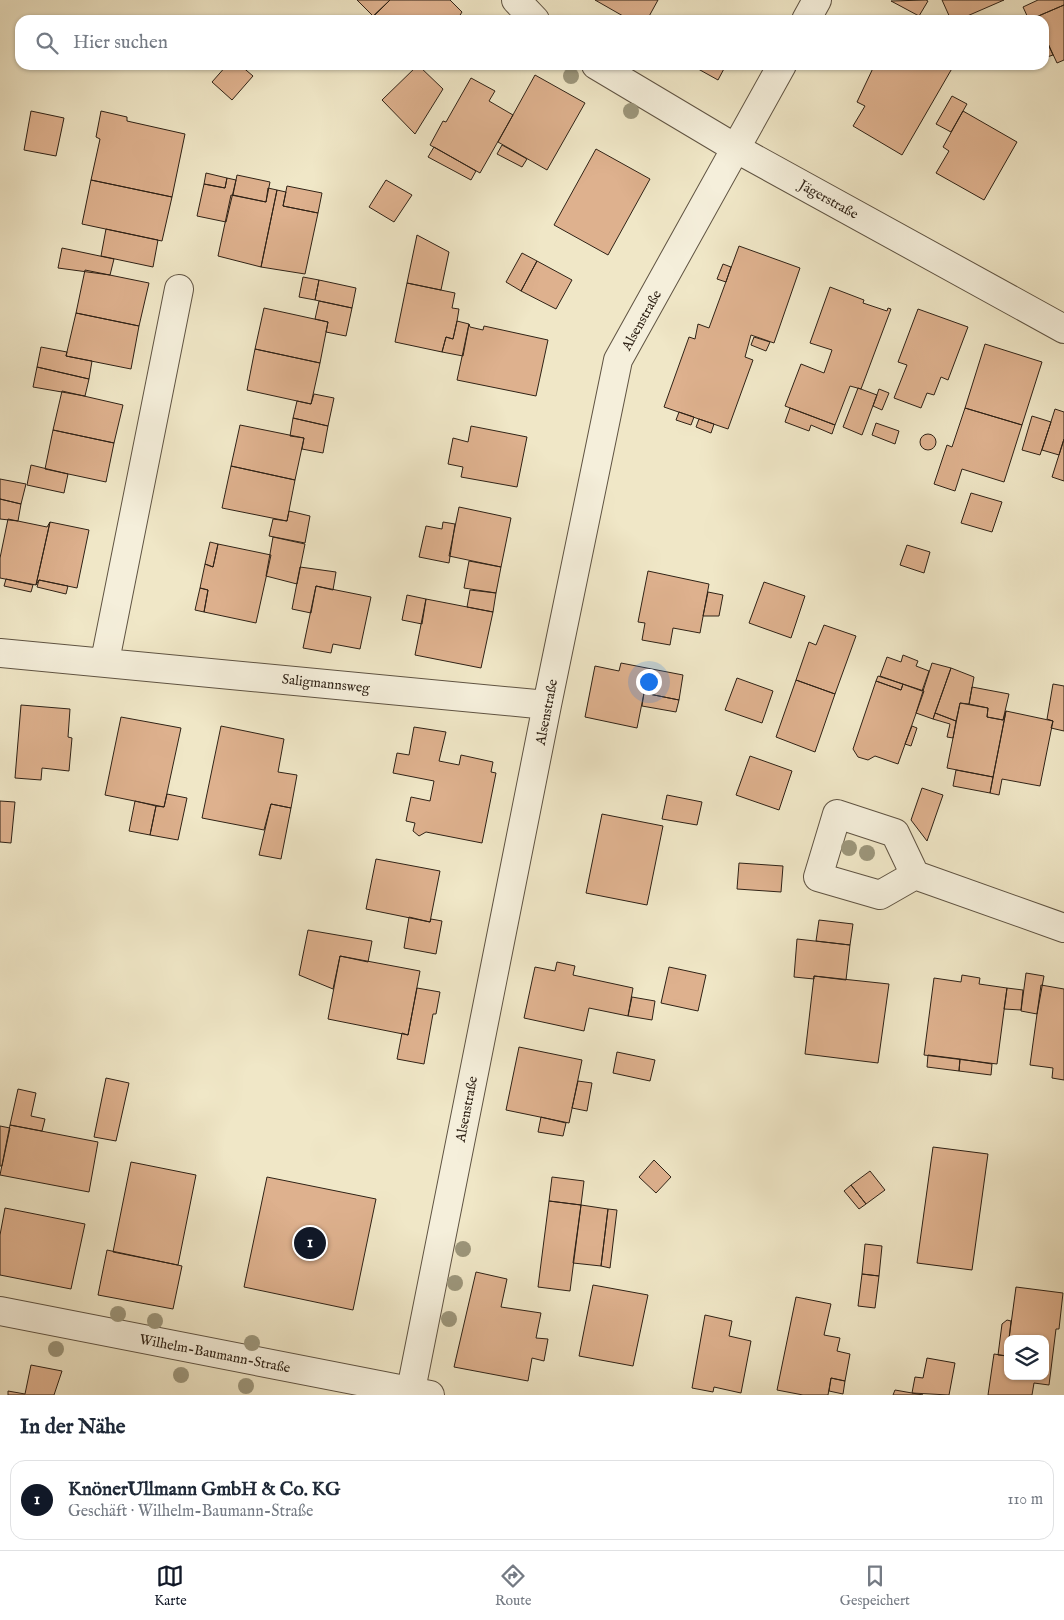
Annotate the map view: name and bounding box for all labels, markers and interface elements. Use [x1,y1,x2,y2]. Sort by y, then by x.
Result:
search box [15,15,1049,70]
icon: search [33,29,61,57]
text: Hier suchen [73,31,168,55]
street label: Jägerstraße [794,175,862,224]
street label: Alsenstraße [617,286,666,355]
your location [636,669,662,695]
street label: Saligmannsweg [281,670,371,698]
street label: Alsenstraße [532,677,562,748]
street label: Alsenstraße [452,1074,482,1145]
pin: 1 [294,1224,326,1262]
street label: Wilhelm-Baumann-Straße [138,1330,292,1378]
map controls [1004,1335,1049,1380]
button: layers [1004,1335,1049,1380]
text: In der Nähe [20,1414,126,1441]
text: KnönerUllmann GmbH & Co. KG [68,1478,340,1502]
text: 1 [34,1490,40,1510]
text: 110 m [1007,1490,1043,1510]
text: Geschäft · Wilhelm-Baumann-Straße [68,1502,313,1522]
tab: Karte [154,1562,187,1610]
tab: Route [495,1562,532,1610]
tab: Gespeichert [840,1562,910,1610]

